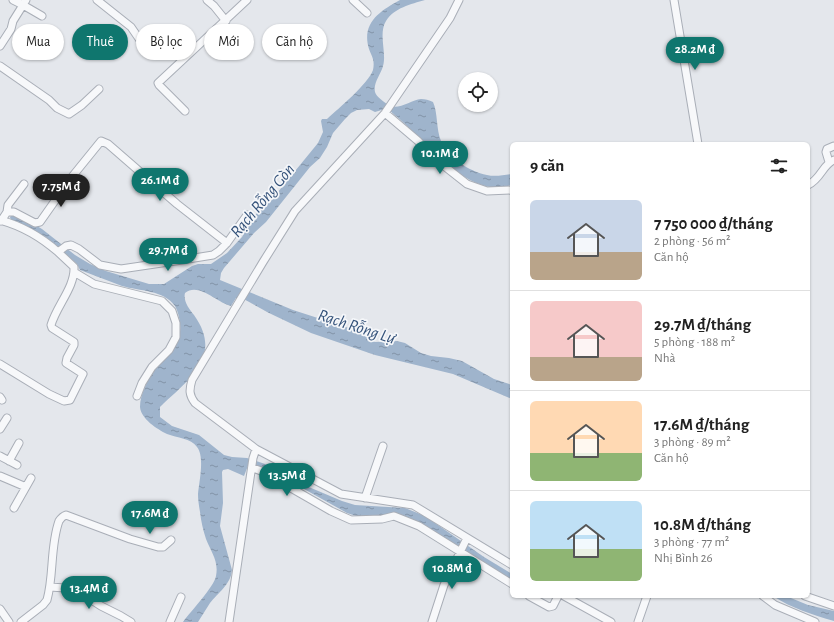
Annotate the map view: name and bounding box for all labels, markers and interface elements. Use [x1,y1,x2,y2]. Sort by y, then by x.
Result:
chip: Mua [12,24,64,60]
chip: Thuê [72,24,128,60]
chip: Bộ lọc [136,24,196,60]
chip: Mới [204,24,254,60]
chip: Căn hộ [262,24,327,60]
pin: 28.2M ₫ [658,37,732,71]
text: 28.2M ₫ [675,43,715,56]
map controls [458,72,498,112]
button: locate [458,72,498,112]
pin: 10.1M ₫ [403,141,477,175]
text: 10.1M ₫ [421,147,459,160]
icon: filters [768,155,790,177]
text: 9 căn [530,157,564,174]
water label: Rạch Rỗng Gòn [227,160,298,240]
pin: 26.1M ₫ [123,168,197,202]
pin: 7.75M ₫ [24,174,98,208]
text: 26.1M ₫ [141,174,179,187]
text: 7.75M ₫ [42,180,80,193]
text: 7 750 000 ₫/tháng [654,215,773,232]
icon: home [562,216,610,264]
text: 2 phòng · 56 m² [654,235,731,248]
pin: 29.7M ₫ [131,238,205,272]
text: 29.7M ₫ [148,244,188,257]
text: Căn hộ [654,251,689,264]
water label: Rạch Rỗng Lự [316,306,399,347]
text: 29.7M ₫/tháng [654,316,751,333]
icon: home [562,317,610,365]
text: 5 phòng · 188 m² [654,336,735,349]
text: Nhà [654,352,676,365]
text: 17.6M ₫/tháng [654,416,749,433]
icon: home [562,417,610,465]
text: 3 phòng · 89 m² [654,436,731,449]
text: Căn hộ [654,452,689,465]
pin: 13.5M ₫ [250,463,324,497]
text: 13.5M ₫ [268,469,306,482]
pin: 17.6M ₫ [113,501,187,535]
text: 17.6M ₫ [131,507,169,520]
text: 10.8M ₫/tháng [654,516,751,533]
icon: home [562,517,610,565]
text: 3 phòng · 77 m² [654,536,729,549]
text: Nhị Bình 26 [654,552,713,565]
pin: 10.8M ₫ [415,556,489,590]
text: 10.8M ₫ [432,562,472,575]
pin: 13.4M ₫ [52,576,126,610]
text: 13.4M ₫ [70,582,108,595]

